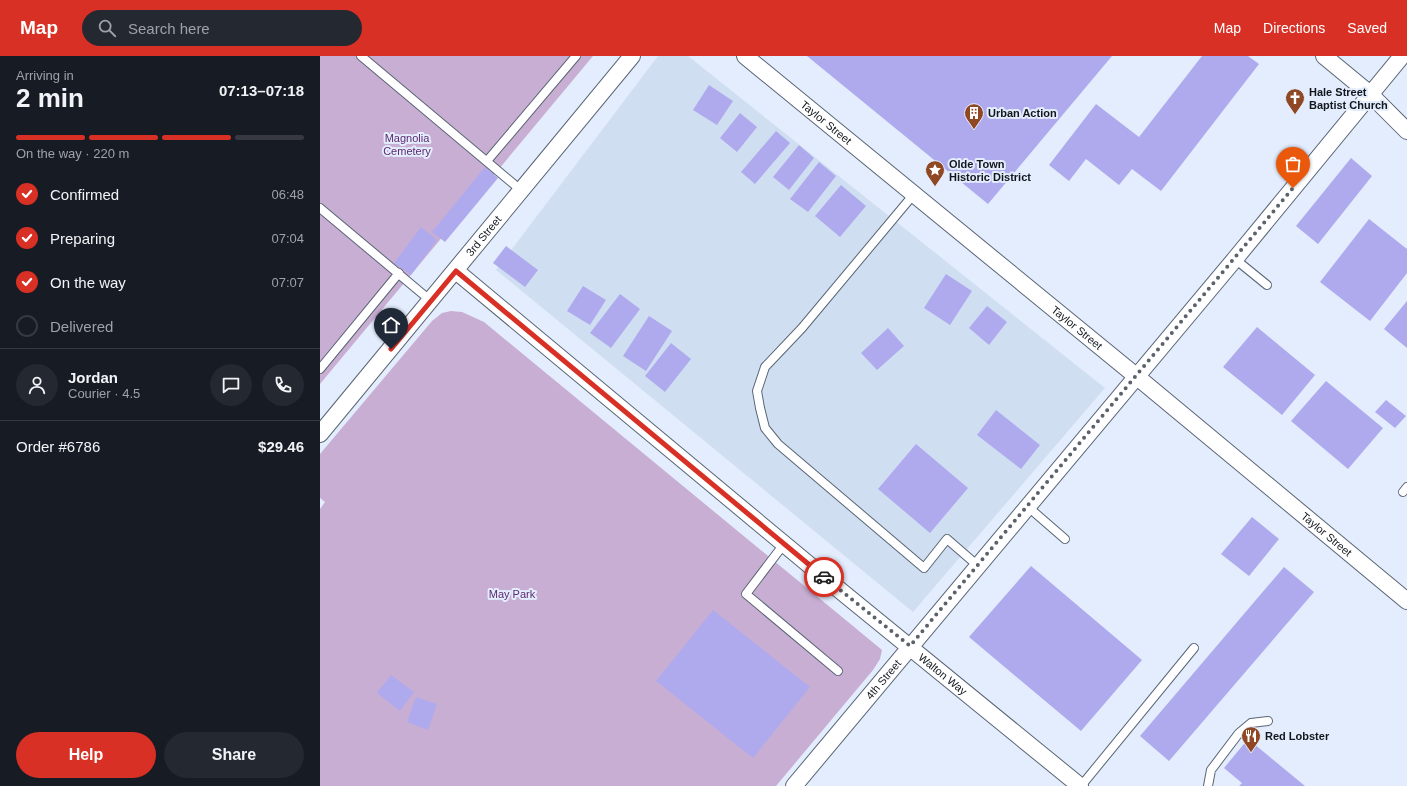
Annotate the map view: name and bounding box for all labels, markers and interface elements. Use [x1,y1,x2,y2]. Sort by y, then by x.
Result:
search box [82,10,362,46]
text: Map [20,17,58,38]
icon: search [96,17,118,39]
text: Search here [128,20,210,37]
text: Map [1214,20,1241,36]
text: Directions [1263,20,1325,36]
text: Saved [1347,20,1387,36]
text: Arriving in [16,68,74,83]
text: 07:13–07:18 [219,82,304,99]
text: 2 min [16,83,84,113]
place label: Hale Street Baptist Church [1309,86,1388,111]
church icon: Hale Street Baptist Church [1284,87,1306,115]
street label: Taylor Street [799,98,854,147]
building icon: Urban Action [963,102,985,130]
place label: Urban Action [988,107,1057,119]
park label: Magnolia Cemetery [383,132,431,157]
text: On the way · 220 m [16,146,129,161]
pin [1276,147,1310,188]
icon: bag [1282,153,1304,175]
place label: Olde Town Historic District [949,158,1031,183]
place icon: Olde Town Historic District [924,159,946,187]
icon: check [16,183,38,205]
text: Confirmed [50,186,119,203]
text: 06:48 [271,187,304,202]
street label: 3rd Street [464,213,504,258]
icon: check [16,227,38,249]
text: Preparing [50,230,115,247]
text: 07:04 [271,231,304,246]
icon: check [16,271,38,293]
text: On the way [50,274,126,291]
text: 07:07 [271,275,304,290]
street label: Taylor Street [1049,303,1105,352]
pin [374,308,408,349]
icon: home [380,314,402,336]
text: Delivered [50,318,113,335]
button: person [16,364,58,406]
button: chat [210,364,252,406]
button: phone [262,364,304,406]
text: Jordan [68,369,118,386]
text: Courier · 4.5 [68,386,140,401]
text: Order #6786 [16,438,100,455]
text: $29.46 [258,438,304,455]
street label: Taylor Street [1299,510,1354,559]
courier [804,557,844,597]
icon: car [813,566,835,588]
park label: May Park [489,588,536,600]
street label: Walton Way [916,651,970,698]
street label: 4th Street [863,657,903,702]
restaurant icon: Red Lobster [1240,725,1262,753]
place label: Red Lobster [1265,730,1330,742]
button: Help [16,732,156,778]
button: Share [164,732,304,778]

